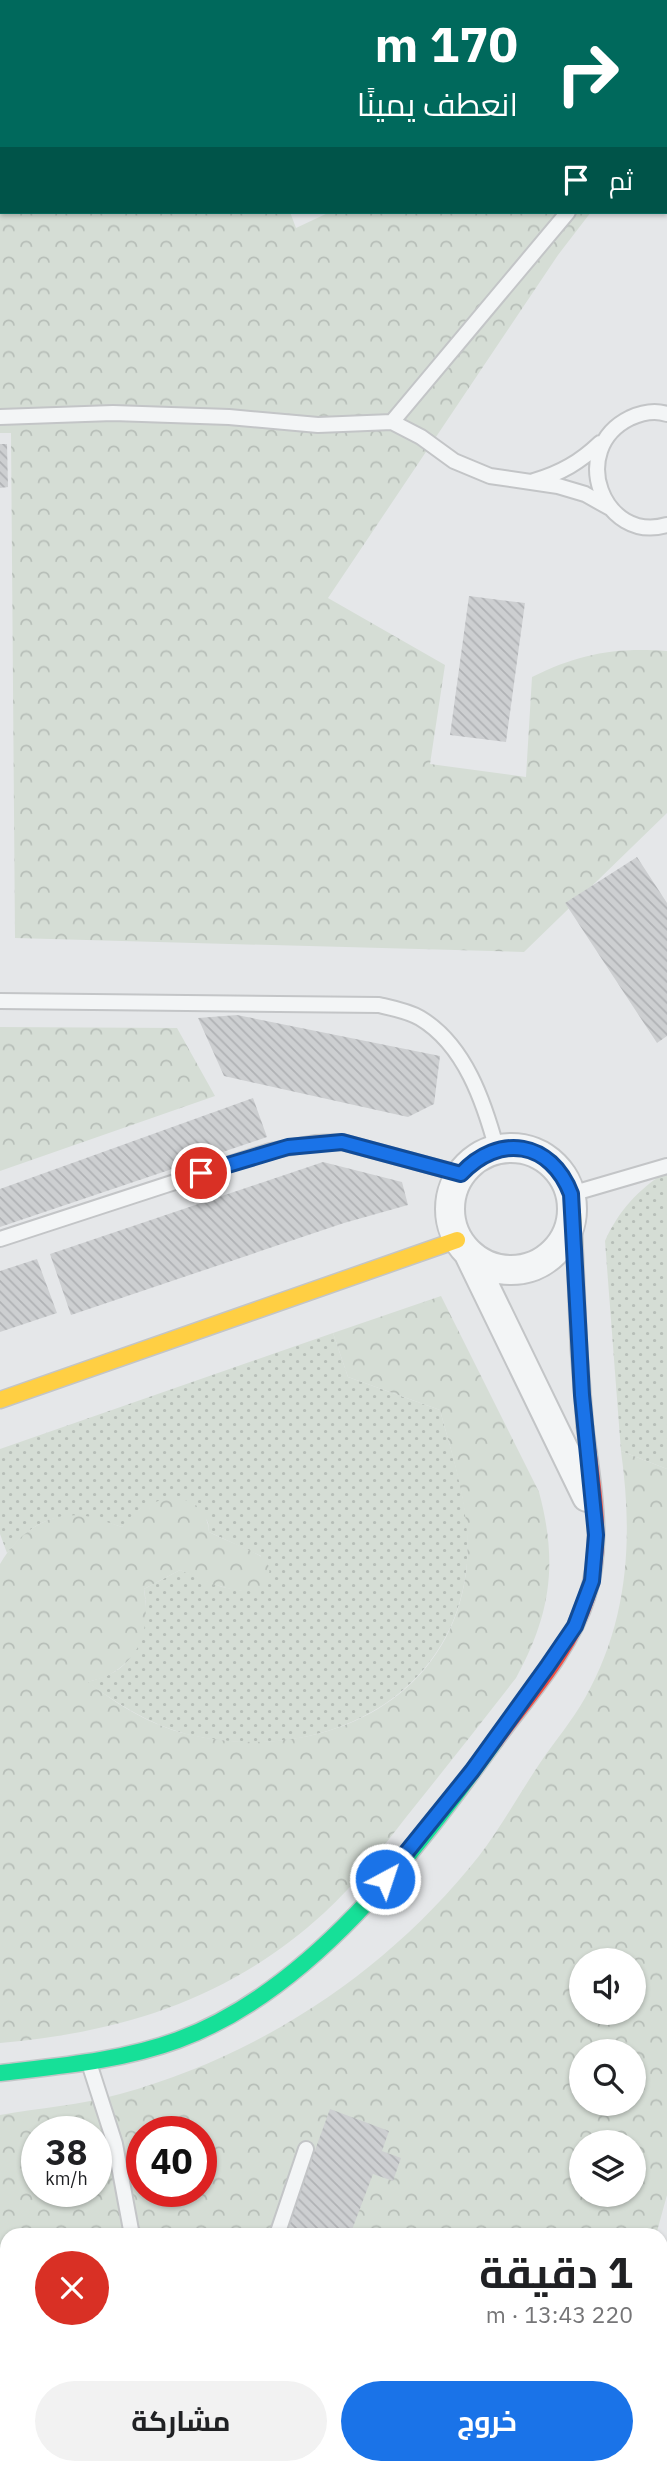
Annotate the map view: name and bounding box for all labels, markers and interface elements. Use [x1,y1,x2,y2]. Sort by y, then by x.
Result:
text: 170 m [374,12,518,75]
icon: right [542,28,633,119]
text: انعطف يمينًا [357,83,518,125]
icon: arrive [557,161,595,199]
text: ثم [609,163,633,197]
pin [171,1143,231,1203]
icon: arrive [182,1154,220,1192]
position arrow [348,1842,422,1916]
map controls [569,1948,646,2207]
button: sound [569,1948,646,2025]
button: search [569,2039,646,2116]
speed limit sign: 40 [126,2116,217,2207]
text: 38 [45,2129,88,2175]
button: layers [569,2130,646,2207]
text: km/h [45,2167,88,2190]
text: 1 دقيقة [479,2245,633,2300]
button: close [35,2251,109,2325]
text: 220 m · 13:43 [486,2299,633,2329]
button: مشاركة [35,2381,327,2461]
button: خروج [341,2381,633,2461]

